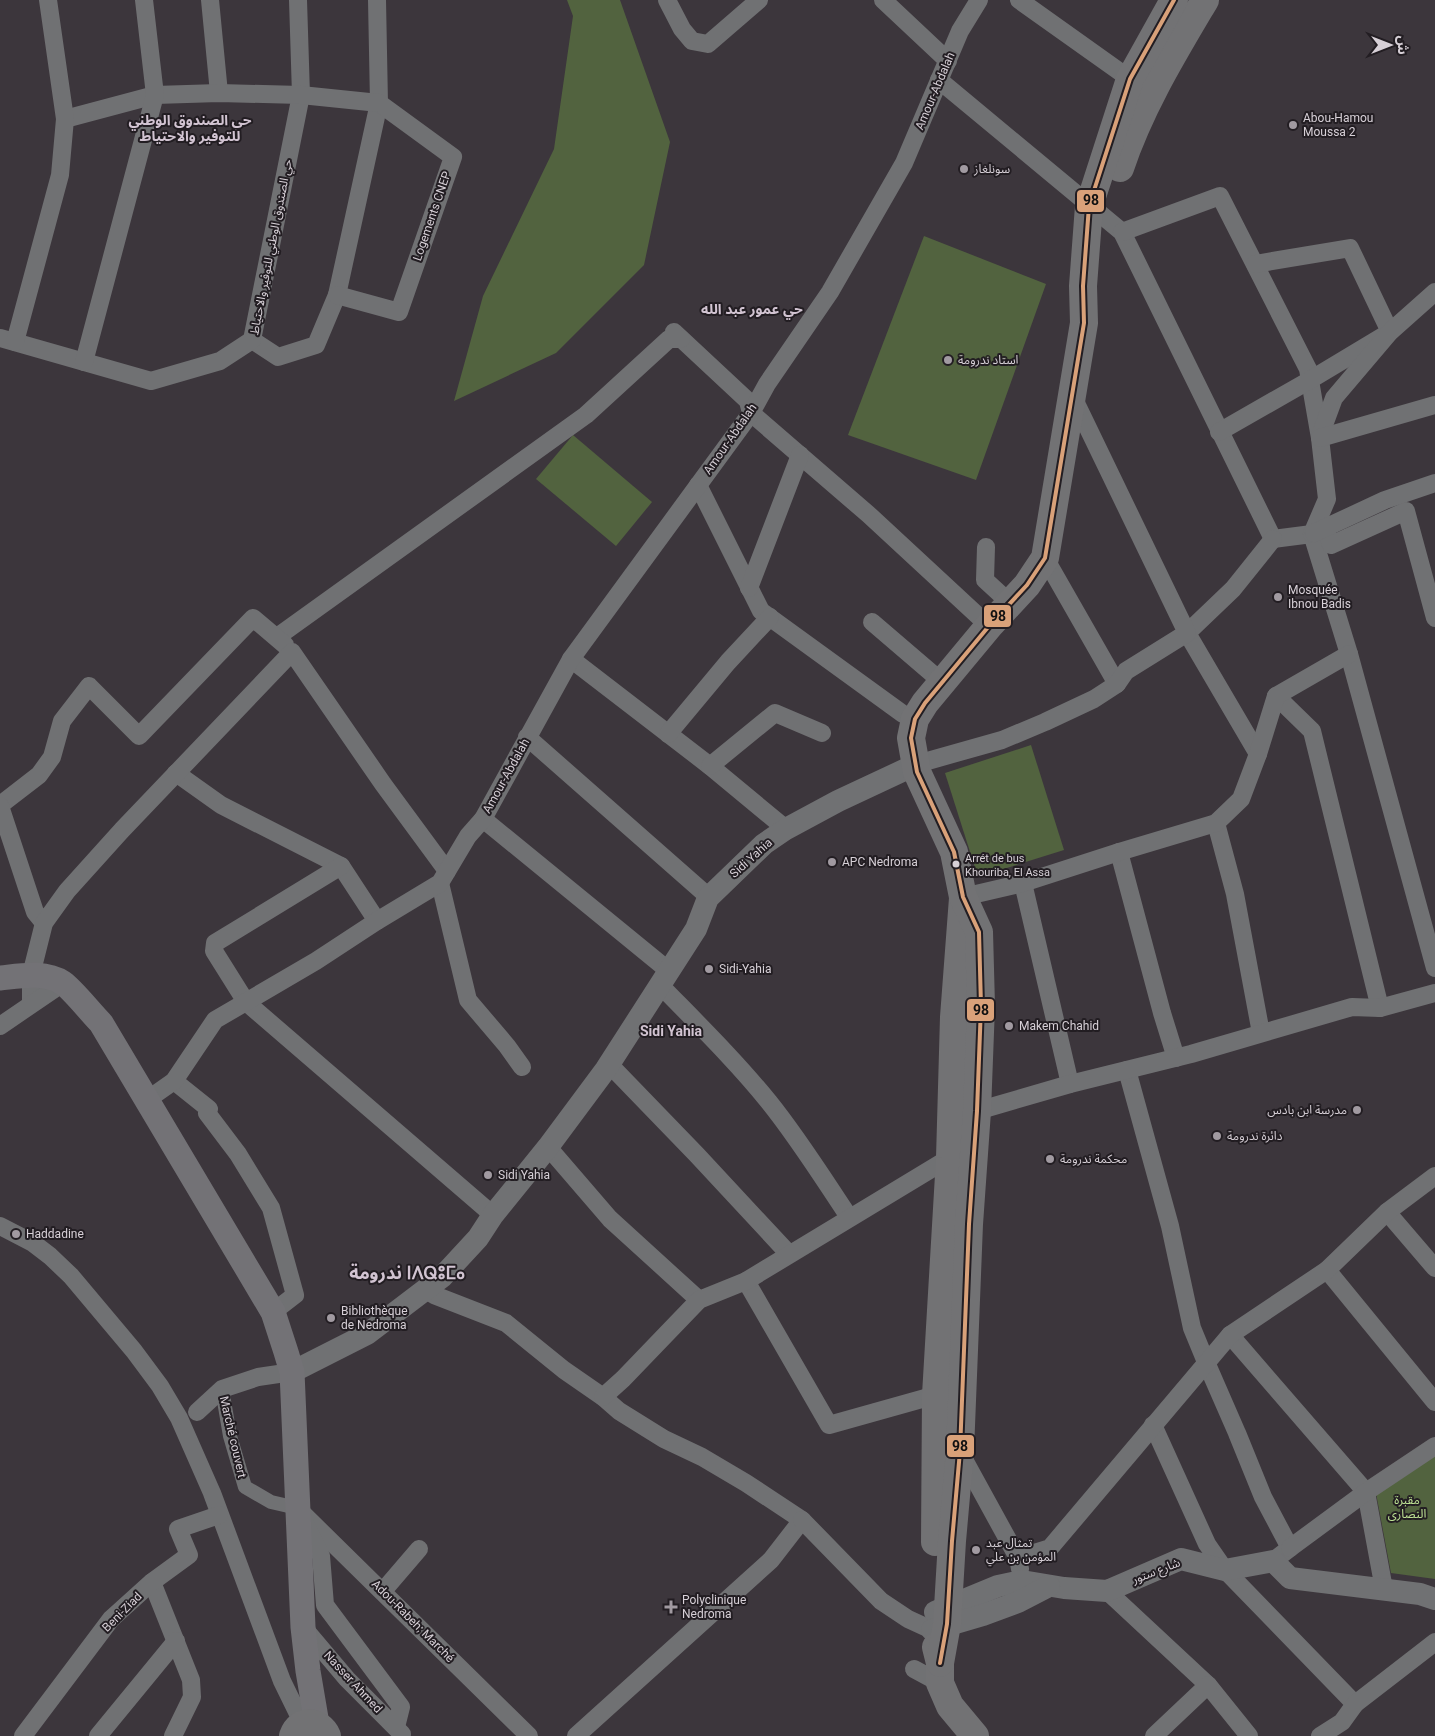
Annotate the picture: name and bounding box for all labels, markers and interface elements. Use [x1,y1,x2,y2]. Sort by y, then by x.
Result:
north arrow [1365,20,1415,70]
text: ش [1395,35,1411,55]
street label: Amour-Abdalah [912,50,958,132]
place label: Abou-Hamou Moussa 2 [1303,111,1373,139]
district label: حي الصندوق الوطني للتوفير والاحتياط [128,112,252,145]
marker: Abou-Hamou Moussa 2 [1287,119,1299,131]
street label: حي الصندوق الوطني للتوفير والاحتياط [247,158,298,337]
place label: سونلغاز [973,162,1010,176]
marker: سونلغاز [958,163,970,175]
street label: Logements CNEP [410,169,454,263]
line badge: 98 [1076,189,1105,213]
text: 98 [1083,192,1099,208]
district label: حي عمور عبد الله [701,301,803,320]
place label: استاد ندرومة [958,353,1019,367]
marker: استاد ندرومة [942,354,954,366]
street label: Amour-Abdalah [700,401,760,477]
place label: Mosquée Ibnou Badis [1288,583,1351,611]
marker: Mosquée Ibnou Badis [1272,591,1284,603]
line badge: 98 [983,604,1012,628]
text: 98 [990,608,1006,624]
street label: Amour-Abdalah [480,736,532,816]
street label: Sidi Yahia [727,835,775,881]
place label: Arrét de bus Khouriba, El Assa [965,852,1050,879]
place label: APC Nedroma [842,855,918,869]
marker: APC Nedroma [826,856,838,868]
marker: Arrét de bus Khouriba, El Assa [951,859,961,869]
place label: Sidi-Yahia [719,962,771,976]
marker: Sidi-Yahia [703,963,715,975]
line badge: 98 [966,998,995,1022]
text: 98 [973,1002,989,1018]
place label: Makem Chahid [1019,1019,1099,1033]
marker: Makem Chahid [1003,1020,1015,1032]
district label: Sidi Yahia [640,1023,703,1039]
place label: مدرسة ابن بادس [1267,1103,1347,1117]
marker: مدرسة ابن بادس [1351,1104,1363,1116]
place label: دائرة ندرومة [1227,1129,1283,1143]
marker: دائرة ندرومة [1211,1130,1223,1142]
place label: محكمة ندرومة [1060,1152,1127,1166]
marker: محكمة ندرومة [1044,1153,1056,1165]
place label: Sidi Yahia [498,1168,550,1182]
marker: Sidi Yahia [482,1169,494,1181]
place label: Haddadine [26,1227,84,1241]
marker: Haddadine [10,1228,22,1240]
district label: ندرومة ⵏⴷⵕⵓⵎⴰ [349,1262,465,1284]
place label: Bibliothèque de Nedroma [341,1304,408,1332]
marker: Bibliothèque de Nedroma [325,1312,337,1324]
street label: Marché couvert [217,1395,249,1479]
line badge: 98 [946,1434,975,1458]
text: 98 [952,1438,968,1454]
park label: مقبرة النصارى [1388,1493,1426,1521]
place label: تمثال عبد المؤمن بن علي [986,1536,1056,1567]
marker: تمثال عبد المؤمن بن علي [970,1544,982,1556]
street label: شارع ستور [1129,1555,1183,1589]
street label: Adou-Rabeh; Marché [369,1577,457,1665]
street label: Beni-Ziad [99,1589,145,1635]
place label: Polyclinique Nedroma [682,1593,746,1621]
marker: Polyclinique Nedroma [664,1600,678,1614]
street label: Nasser Ahmed [321,1648,385,1716]

